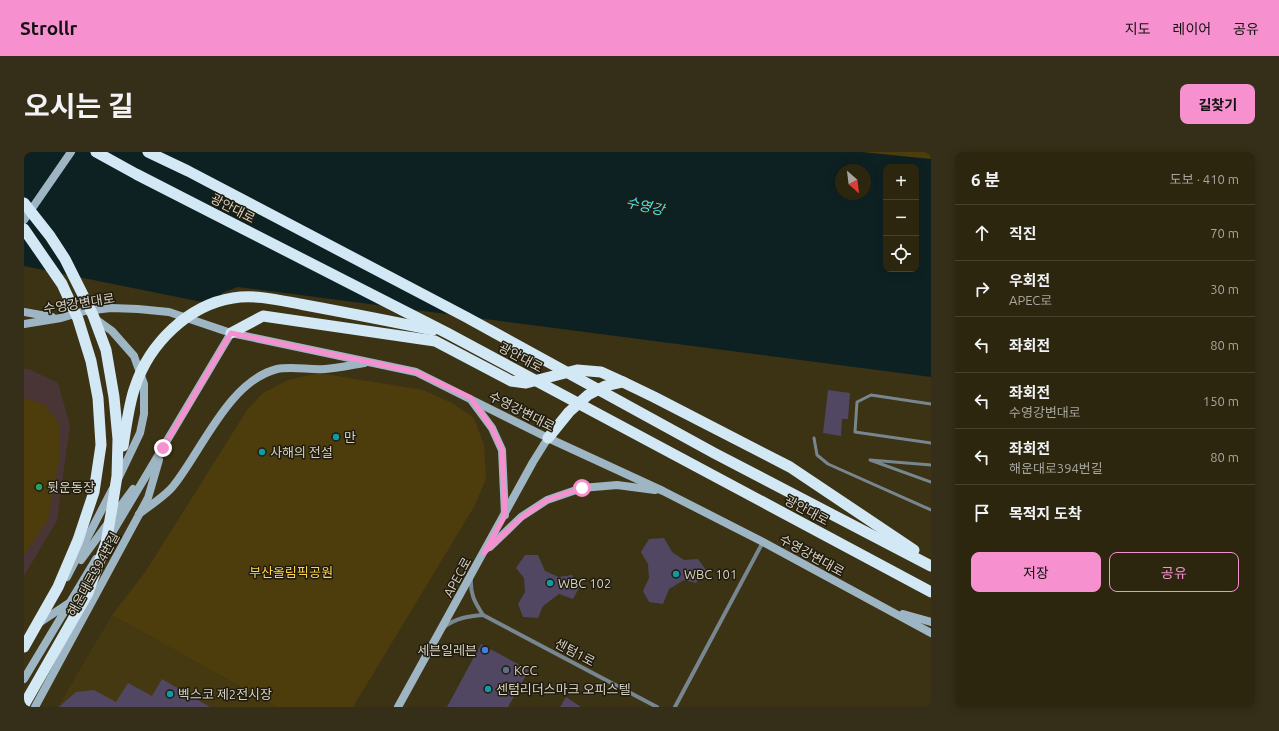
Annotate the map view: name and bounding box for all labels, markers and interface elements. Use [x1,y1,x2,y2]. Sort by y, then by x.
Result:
text: Strollr [20,17,77,39]
text: 지도 [1125,21,1151,37]
text: 레이어 [1173,21,1211,37]
text: 공유 [1233,21,1259,37]
button: 길찾기 [1180,84,1255,124]
text: 오시는 길 [24,90,134,121]
north arrow [835,164,871,200]
map controls [883,164,919,272]
button: + [883,164,919,200]
text: 6 분 [971,170,1000,189]
text: 도보 · 410 m [1170,172,1239,186]
street label: 광안대로 [209,191,258,225]
water label: 수영강 [624,194,668,219]
button: − [883,200,919,236]
icon: ahead [971,222,993,244]
text: 직진 [1009,225,1037,242]
text: 70 m [1210,226,1239,240]
button: locate [883,236,919,272]
text: 우회전 [1009,272,1050,289]
icon: right [971,278,993,300]
text: 30 m [1210,282,1239,296]
street label: 수영강변대로 [42,290,116,316]
text: APEC로 [1009,293,1052,307]
icon: left [971,334,993,356]
text: 좌회전 [1009,337,1050,354]
text: 80 m [1210,338,1239,352]
street label: 광안대로 [497,340,545,374]
text: 좌회전 [1009,384,1050,401]
street label: 수영강변대로 [487,388,557,434]
icon: left [971,390,993,412]
text: 150 m [1203,394,1239,408]
text: 수영강변대로 [1009,405,1081,419]
place label: 만 [344,430,356,444]
marker: 만 [331,432,341,442]
route end [154,439,172,457]
text: 좌회전 [1009,440,1050,457]
place label: 사해의 전설 [270,445,333,459]
icon: left [971,446,993,468]
marker: 사해의 전설 [257,447,267,457]
text: 80 m [1210,450,1239,464]
text: 해운대로394번길 [1009,461,1103,475]
route start [573,479,591,497]
place label: 뒷운동장 [47,480,95,494]
marker: 뒷운동장 [34,482,44,492]
street label: 광안대로 [783,493,831,527]
icon: arrive [971,502,993,524]
text: 목적지 도착 [1009,505,1082,522]
street label: 해운대로394번길 [64,530,122,618]
street label: 수영강변대로 [777,531,847,579]
button: 저장 [971,552,1101,592]
button: 공유 [1109,552,1239,592]
street label: APEC로 [440,555,474,599]
park label: 부산올림픽공원 [249,565,333,579]
place label: WBC 101 [684,567,737,581]
marker: WBC 101 [671,569,681,579]
place label: WBC 102 [558,576,611,590]
marker: WBC 102 [545,578,555,588]
street label: 센텀1로 [553,636,597,668]
place label: 세븐일레븐 [417,643,477,657]
marker: 세븐일레븐 [480,645,490,655]
place label: KCC [514,663,537,677]
marker: KCC [501,665,511,675]
place label: 센텀리더스마크 오피스텔 [496,682,631,696]
marker: 센텀리더스마크 오피스텔 [483,684,493,694]
place label: 벡스코 제2전시장 [178,687,272,701]
marker: 벡스코 제2전시장 [165,689,175,699]

